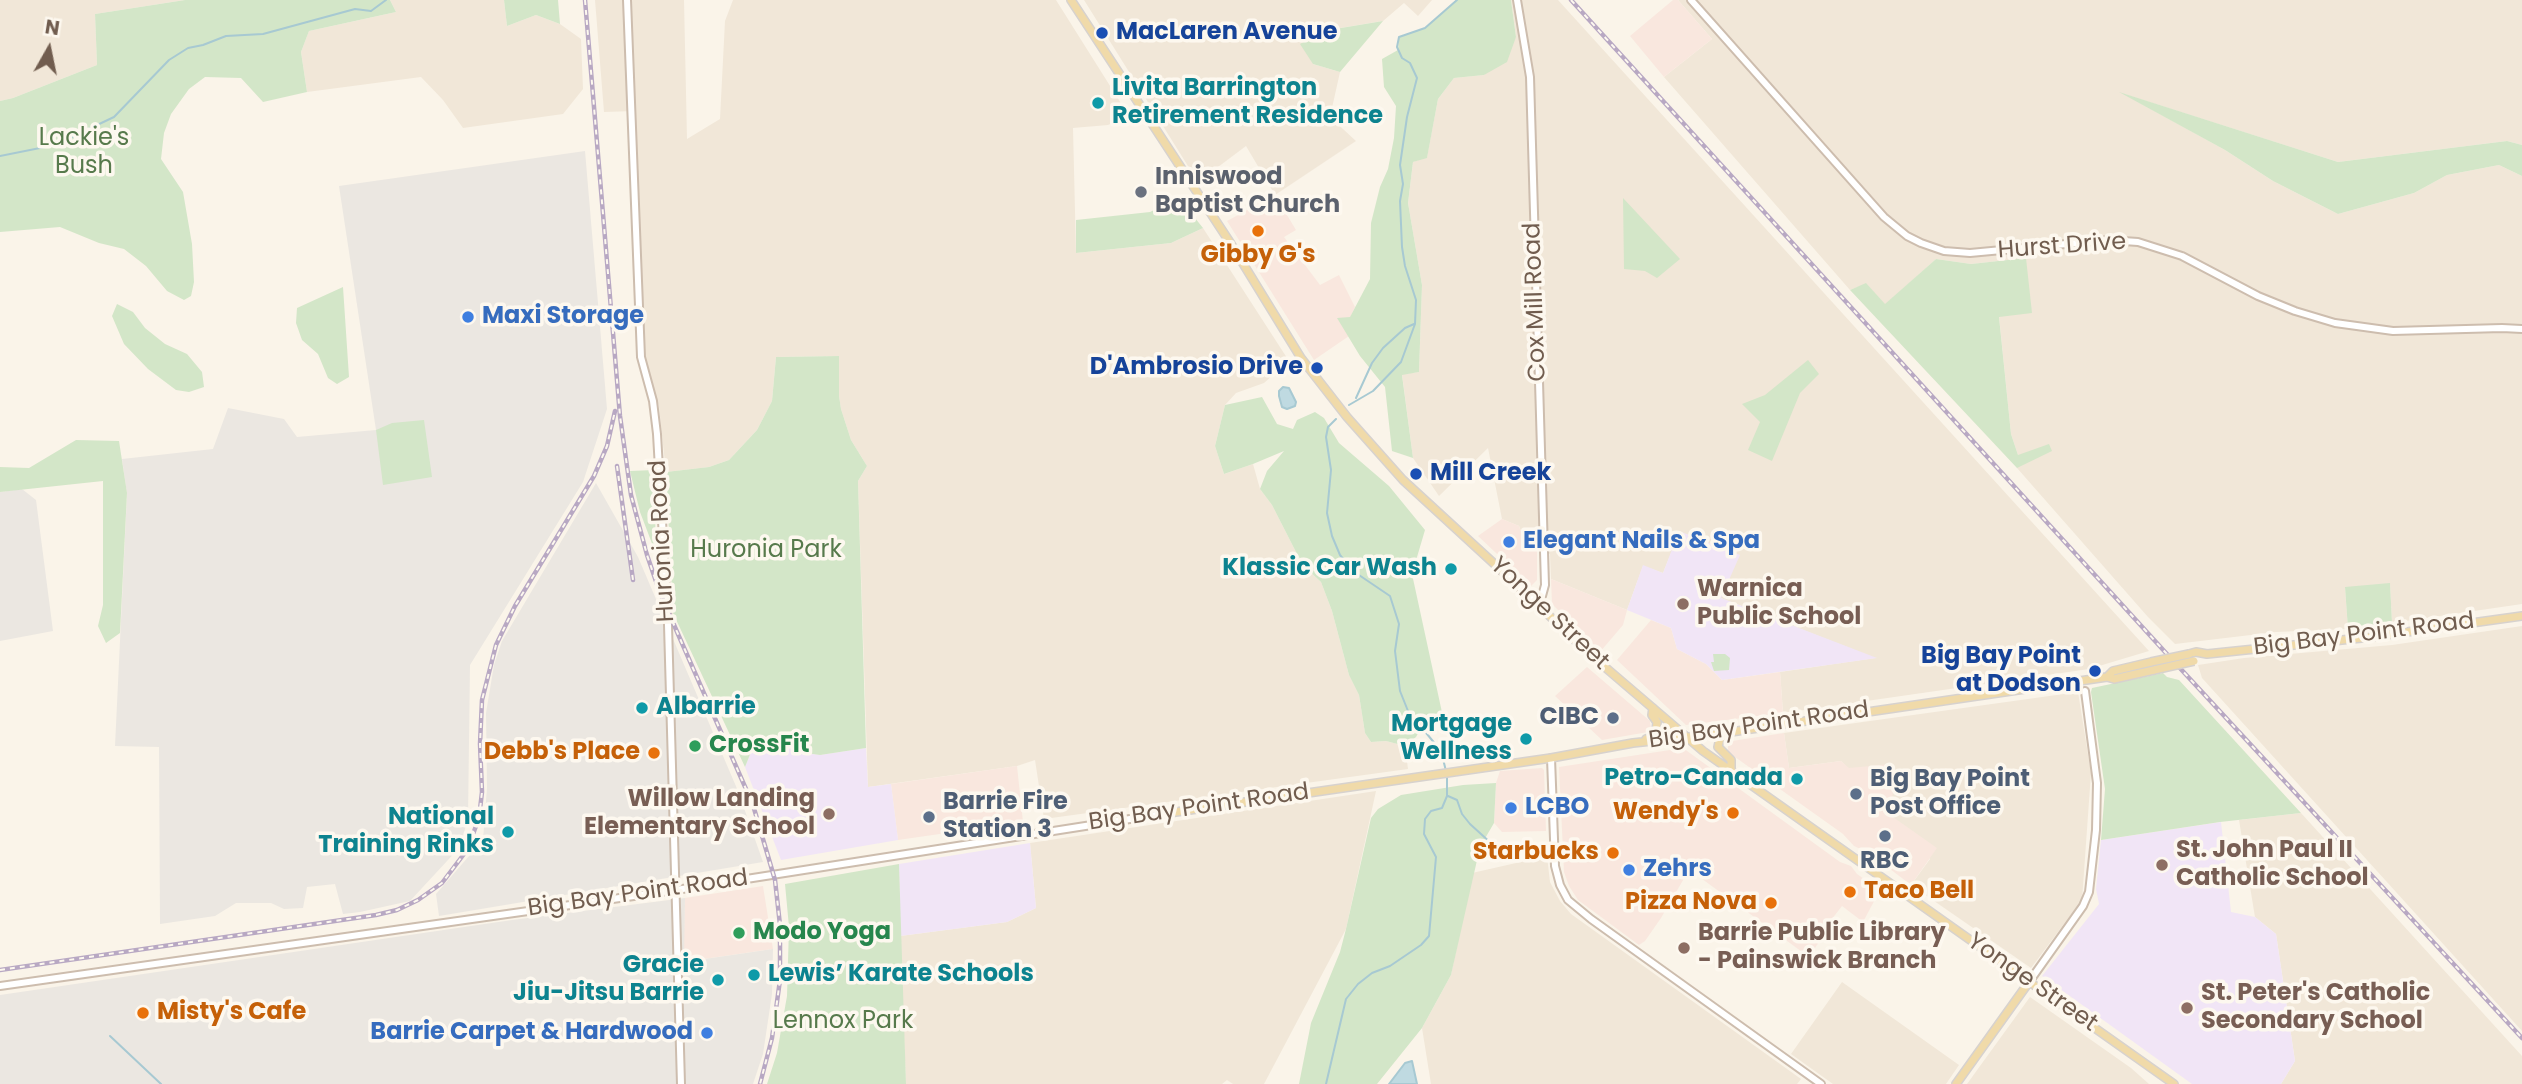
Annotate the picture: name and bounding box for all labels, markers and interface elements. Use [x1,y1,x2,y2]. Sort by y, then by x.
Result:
text: N [43,13,62,42]
north arrow [14,14,84,84]
place label: MacLaren Avenue [1116,19,1338,47]
marker: MacLaren Avenue [1094,25,1110,41]
place label: Livita Barrington Retirement Residence [1112,75,1383,131]
marker: Livita Barrington Retirement Residence [1090,95,1106,111]
park label: Lackie's Bush [39,125,129,181]
place label: Inniswood Baptist Church [1155,164,1340,220]
marker: Inniswood Baptist Church [1133,184,1149,200]
street label: Cox Mill Road [1519,222,1553,382]
marker: Gibby G's [1250,223,1266,239]
street label: Hurst Drive [1997,228,2127,266]
place label: Gibby G's [1200,242,1316,270]
place label: Maxi Storage [482,303,644,331]
marker: Maxi Storage [460,309,476,325]
place label: D'Ambrosio Drive [1090,354,1303,382]
marker: D'Ambrosio Drive [1309,360,1325,376]
street label: Huronia Road [644,459,682,623]
place label: Mill Creek [1430,460,1551,488]
marker: Mill Creek [1408,466,1424,482]
place label: Elegant Nails & Spa [1523,528,1760,556]
marker: Elegant Nails & Spa [1501,534,1517,550]
park label: Huronia Park [690,537,842,565]
street label: Yonge Street [1483,551,1615,677]
place label: Klassic Car Wash [1222,555,1437,583]
marker: Klassic Car Wash [1443,561,1459,577]
place label: Warnica Public School [1697,576,1861,632]
marker: Warnica Public School [1675,596,1691,612]
street label: Big Bay Point Road [2252,607,2476,663]
place label: Big Bay Point at Dodson [1921,643,2081,699]
marker: Big Bay Point at Dodson [2087,663,2103,679]
place label: Albarrie [656,694,756,722]
street label: Big Bay Point Road [1647,696,1871,756]
marker: Albarrie [634,700,650,716]
place label: CIBC [1540,704,1599,732]
marker: CIBC [1605,710,1621,726]
place label: Mortgage Wellness [1391,711,1512,767]
marker: Mortgage Wellness [1518,731,1534,747]
place label: CrossFit [709,732,810,760]
marker: CrossFit [687,738,703,754]
place label: Debb's Place [484,739,640,767]
marker: Debb's Place [646,745,662,761]
place label: Petro-Canada [1604,765,1783,793]
place label: Big Bay Point Post Office [1870,766,2030,822]
marker: Petro-Canada [1789,771,1805,787]
street label: Big Bay Point Road [1087,778,1311,838]
place label: Willow Landing Elementary School [584,786,815,842]
marker: Big Bay Point Post Office [1848,786,1864,802]
place label: Barrie Fire Station 3 [943,789,1068,845]
place label: LCBO [1525,794,1589,822]
place label: Wendy's [1613,799,1719,827]
marker: LCBO [1503,800,1519,816]
place label: National Training Rinks [318,804,494,860]
marker: Wendy's [1725,805,1741,821]
marker: Willow Landing Elementary School [821,806,837,822]
marker: Barrie Fire Station 3 [921,809,937,825]
marker: National Training Rinks [500,824,516,840]
marker: RBC [1877,828,1893,844]
place label: St. John Paul II Catholic School [2176,837,2369,893]
place label: Starbucks [1473,839,1599,867]
marker: Starbucks [1605,845,1621,861]
place label: RBC [1860,848,1910,876]
place label: Zehrs [1643,856,1712,884]
marker: St. John Paul II Catholic School [2154,857,2170,873]
marker: Zehrs [1621,862,1637,878]
street label: Big Bay Point Road [526,864,750,924]
place label: Taco Bell [1864,878,1974,906]
marker: Taco Bell [1842,884,1858,900]
place label: Pizza Nova [1625,889,1757,917]
marker: Pizza Nova [1763,895,1779,911]
place label: Modo Yoga [753,919,891,947]
place label: Barrie Public Library - Painswick Branch [1698,920,1946,976]
marker: Modo Yoga [731,925,747,941]
street label: Yonge Street [1961,927,2103,1039]
marker: Barrie Public Library - Painswick Branch [1676,940,1692,956]
place label: Gracie Jiu-Jitsu Barrie [513,952,704,1008]
place label: Lewis’ Karate Schools [768,961,1034,989]
marker: Lewis’ Karate Schools [746,967,762,983]
marker: Gracie Jiu-Jitsu Barrie [710,972,726,988]
place label: St. Peter's Catholic Secondary School [2201,980,2430,1036]
place label: Misty's Cafe [157,999,306,1027]
marker: St. Peter's Catholic Secondary School [2179,1000,2195,1016]
marker: Misty's Cafe [135,1005,151,1021]
park label: Lennox Park [773,1008,913,1036]
place label: Barrie Carpet & Hardwood [370,1019,693,1047]
marker: Barrie Carpet & Hardwood [699,1025,715,1041]

